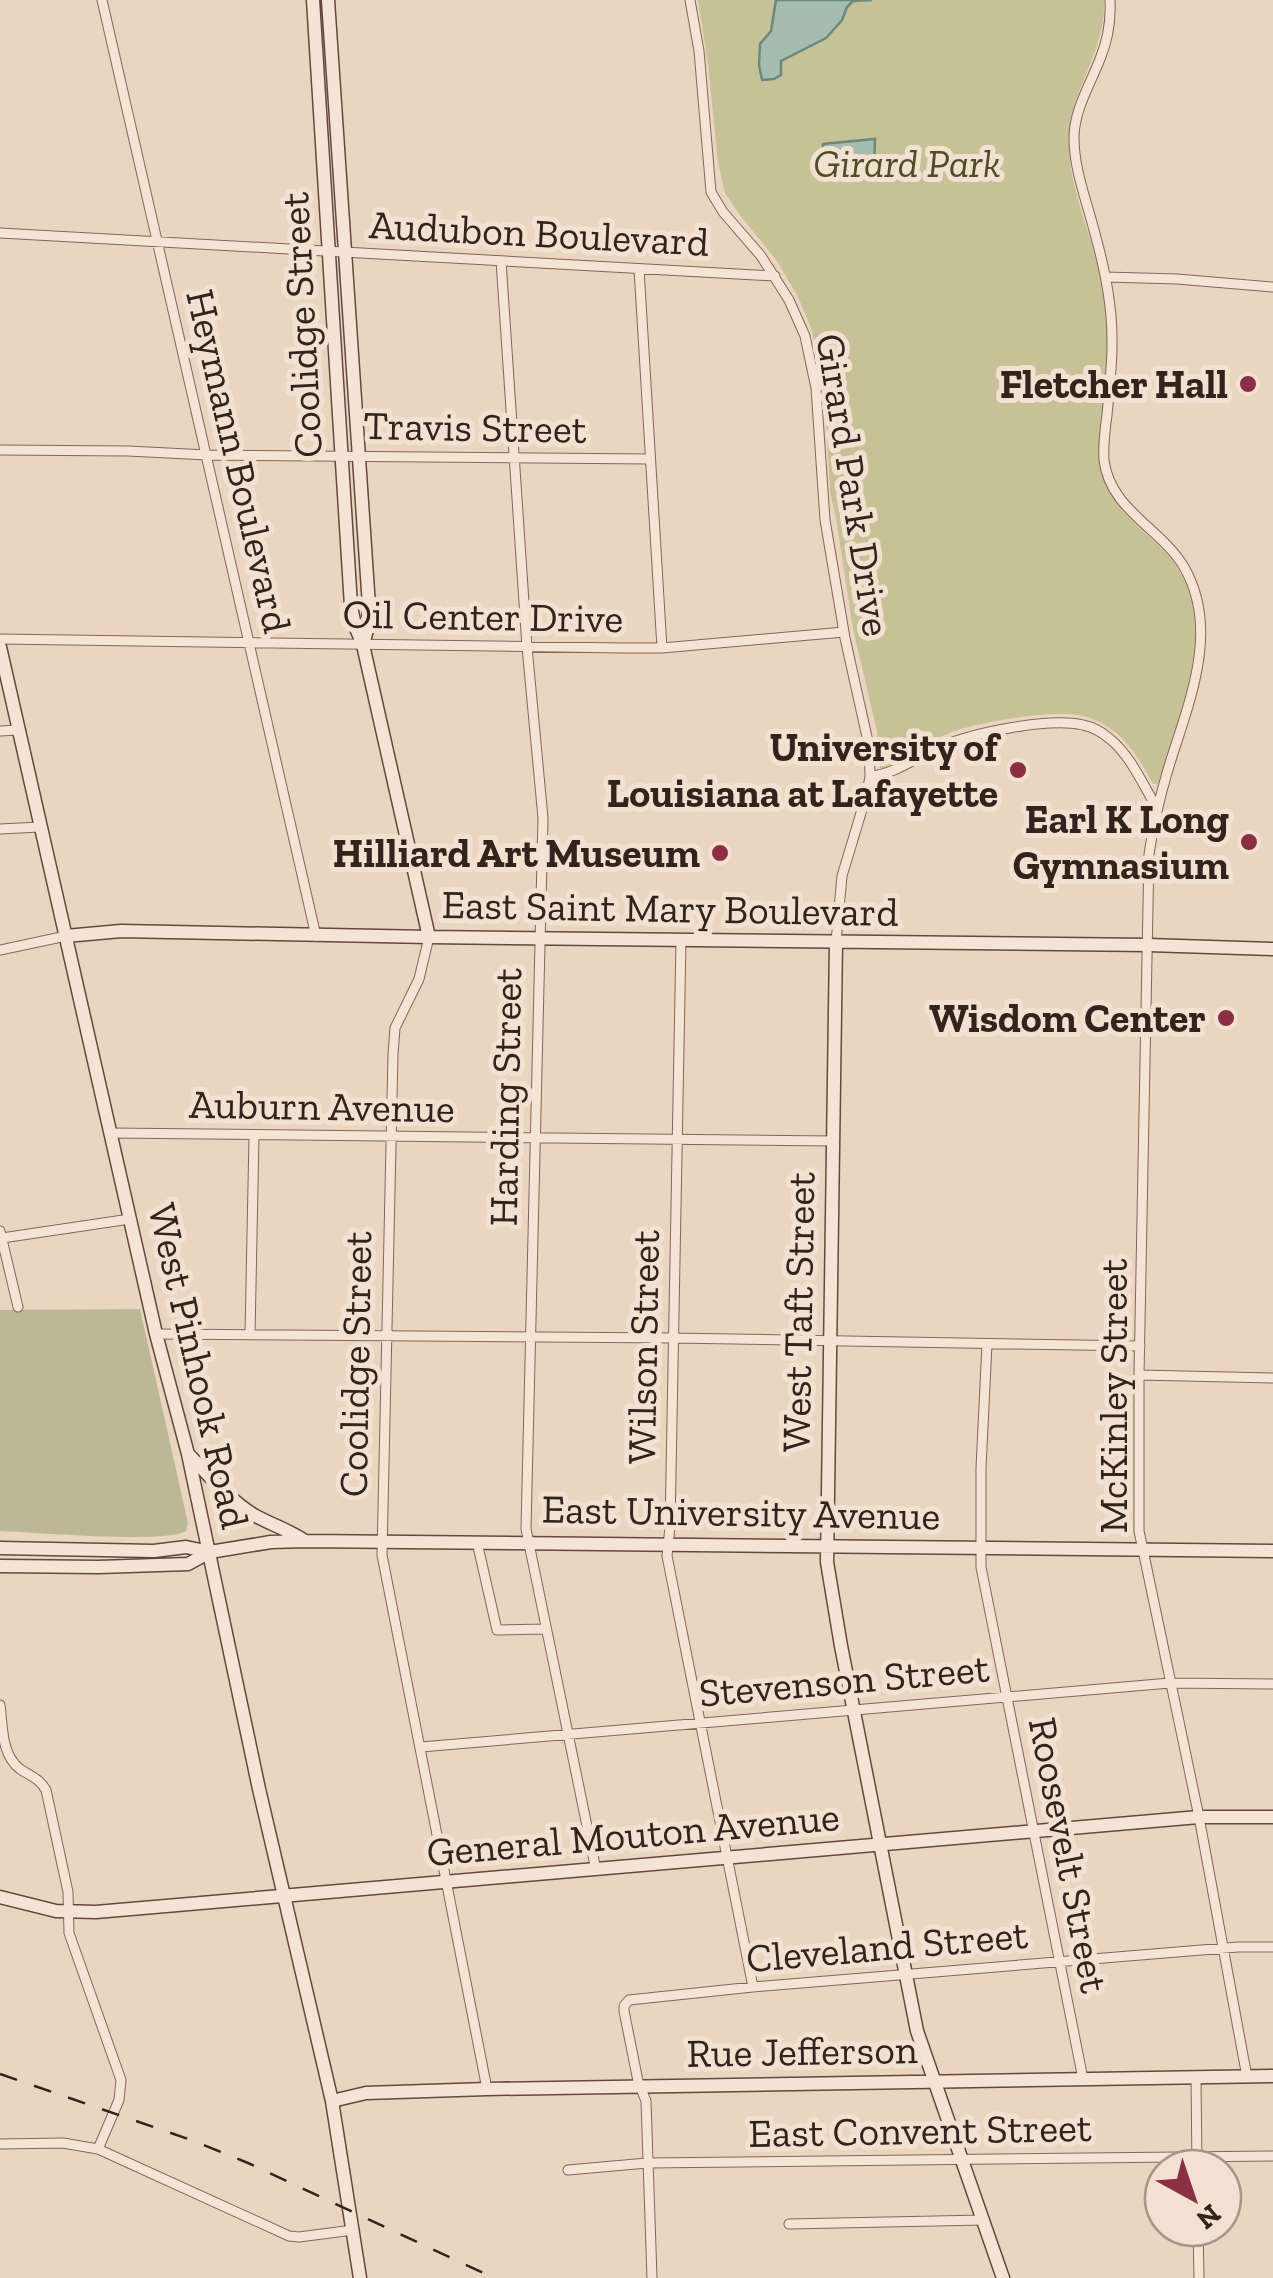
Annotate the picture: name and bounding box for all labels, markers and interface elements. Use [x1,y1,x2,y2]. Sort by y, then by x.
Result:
park label: Girard Park [813,139,1001,187]
street label: Coolidge Street [270,191,332,459]
street label: Audubon Boulevard [368,200,710,266]
street label: Heymann Boulevard [176,285,302,637]
street label: Girard Park Drive [806,330,902,640]
place label: Fletcher Hall [1000,360,1228,408]
marker: Fletcher Hall [1237,373,1259,395]
street label: Travis Street [363,401,587,453]
street label: Oil Center Drive [342,590,624,642]
place label: University of Louisiana at Lafayette [607,723,1001,817]
marker: University of Louisiana at Lafayette [1007,759,1029,781]
place label: Earl K Long Gymnasium [1013,795,1229,889]
place label: Hilliard Art Museum [333,829,700,877]
marker: Earl K Long Gymnasium [1238,831,1260,853]
marker: Hilliard Art Museum [709,842,731,864]
street label: East Saint Mary Boulevard [441,880,899,936]
street label: Harding Street [479,967,531,1227]
place label: Wisdom Center [929,994,1206,1042]
marker: Wisdom Center [1215,1007,1237,1029]
street label: Auburn Avenue [189,1080,455,1132]
street label: West Taft Street [772,1171,824,1452]
street label: West Pinhook Road [138,1199,260,1533]
street label: Wilson Street [617,1229,669,1464]
street label: Coolidge Street [329,1231,381,1497]
street label: McKinley Street [1089,1258,1137,1533]
street label: East University Avenue [541,1485,941,1539]
street label: Stevenson Street [697,1643,991,1717]
street label: Roosevelt Street [1019,1713,1119,1997]
street label: General Mouton Avenue [425,1792,841,1876]
street label: Cleveland Street [744,1910,1030,1982]
street label: Rue Jefferson [686,2025,918,2077]
street label: East Convent Street [748,2103,1092,2157]
north arrow [1143,2148,1243,2248]
text: N [1190,2197,1228,2236]

